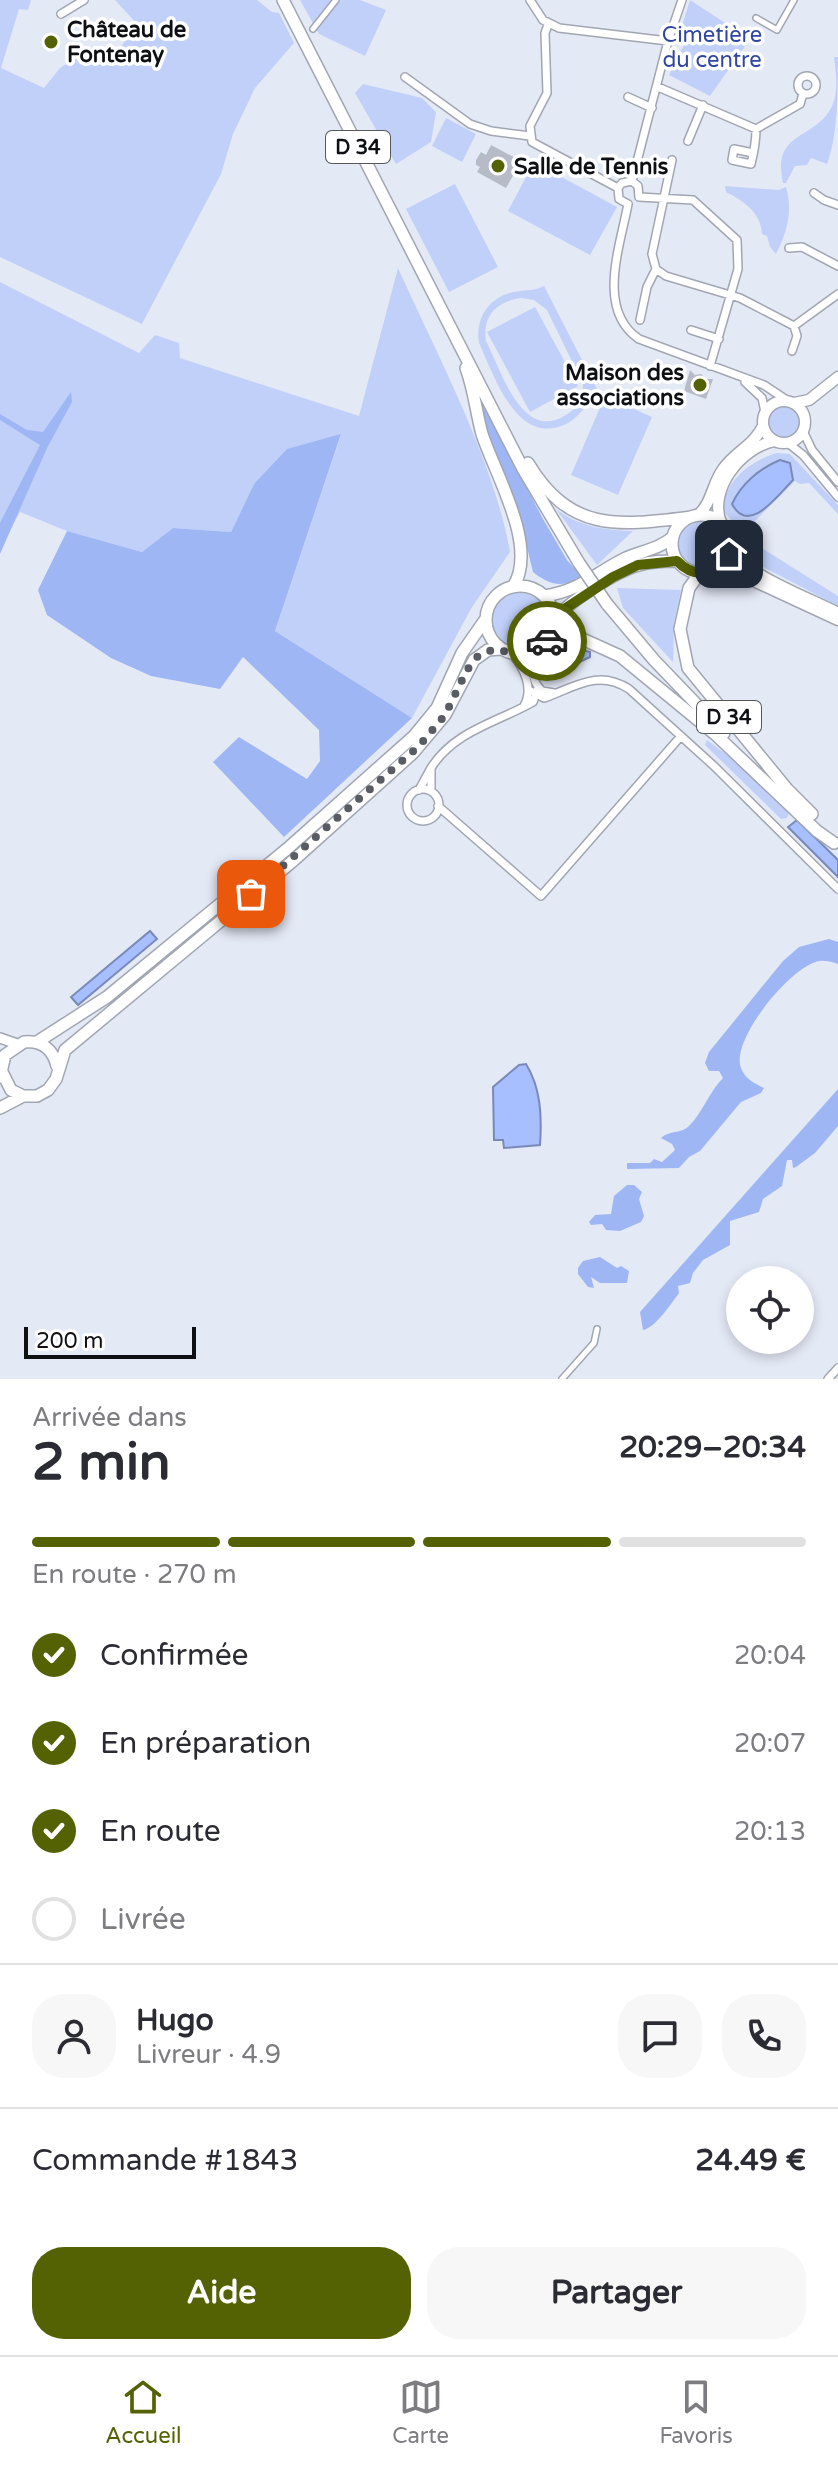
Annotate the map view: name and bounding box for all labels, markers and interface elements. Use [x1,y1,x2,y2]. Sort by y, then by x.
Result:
place label: Château de Fontenay [67,17,186,68]
park label: Cimetière du centre [662,22,762,73]
marker: Château de Fontenay [42,33,60,51]
road number: D 34 [326,131,390,163]
place label: Salle de Tennis [514,154,669,180]
marker: Salle de Tennis [489,157,507,175]
place label: Maison des associations [557,360,684,411]
marker: Maison des associations [691,376,709,394]
pin [695,520,763,588]
icon: home [707,532,751,576]
courier [507,601,587,681]
icon: car [525,619,569,663]
road number: D 34 [697,701,761,733]
pin [217,860,285,928]
icon: bag [229,872,273,916]
map controls [726,1266,814,1354]
button: locate [726,1266,814,1354]
scale bar [24,1323,196,1359]
text: 200 m [36,1328,103,1354]
text: Arrivée dans [32,1402,187,1433]
text: 20:29–20:34 [619,1429,806,1466]
text: 2 min [32,1431,171,1494]
text: En route · 270 m [32,1559,237,1590]
icon: check [32,1633,76,1677]
text: Confirmée [100,1637,249,1674]
text: 20:04 [734,1640,806,1671]
icon: check [32,1721,76,1765]
text: En préparation [100,1725,311,1762]
text: 20:07 [734,1728,806,1759]
icon: check [32,1809,76,1853]
text: En route [100,1813,221,1850]
text: 20:13 [734,1816,806,1847]
text: Livrée [100,1901,186,1938]
button: person [32,1994,116,2078]
button: chat [618,1994,702,2078]
button: phone [722,1994,806,2078]
text: Hugo [136,2002,214,2039]
text: Livreur · 4.9 [136,2039,281,2070]
text: Commande #1843 [32,2142,298,2179]
text: 24.49 € [695,2142,806,2179]
button: Aide [32,2247,411,2339]
button: Partager [427,2247,806,2339]
tab: Accueil [105,2375,182,2449]
tab: Carte [392,2375,449,2449]
tab: Favoris [659,2375,733,2449]

